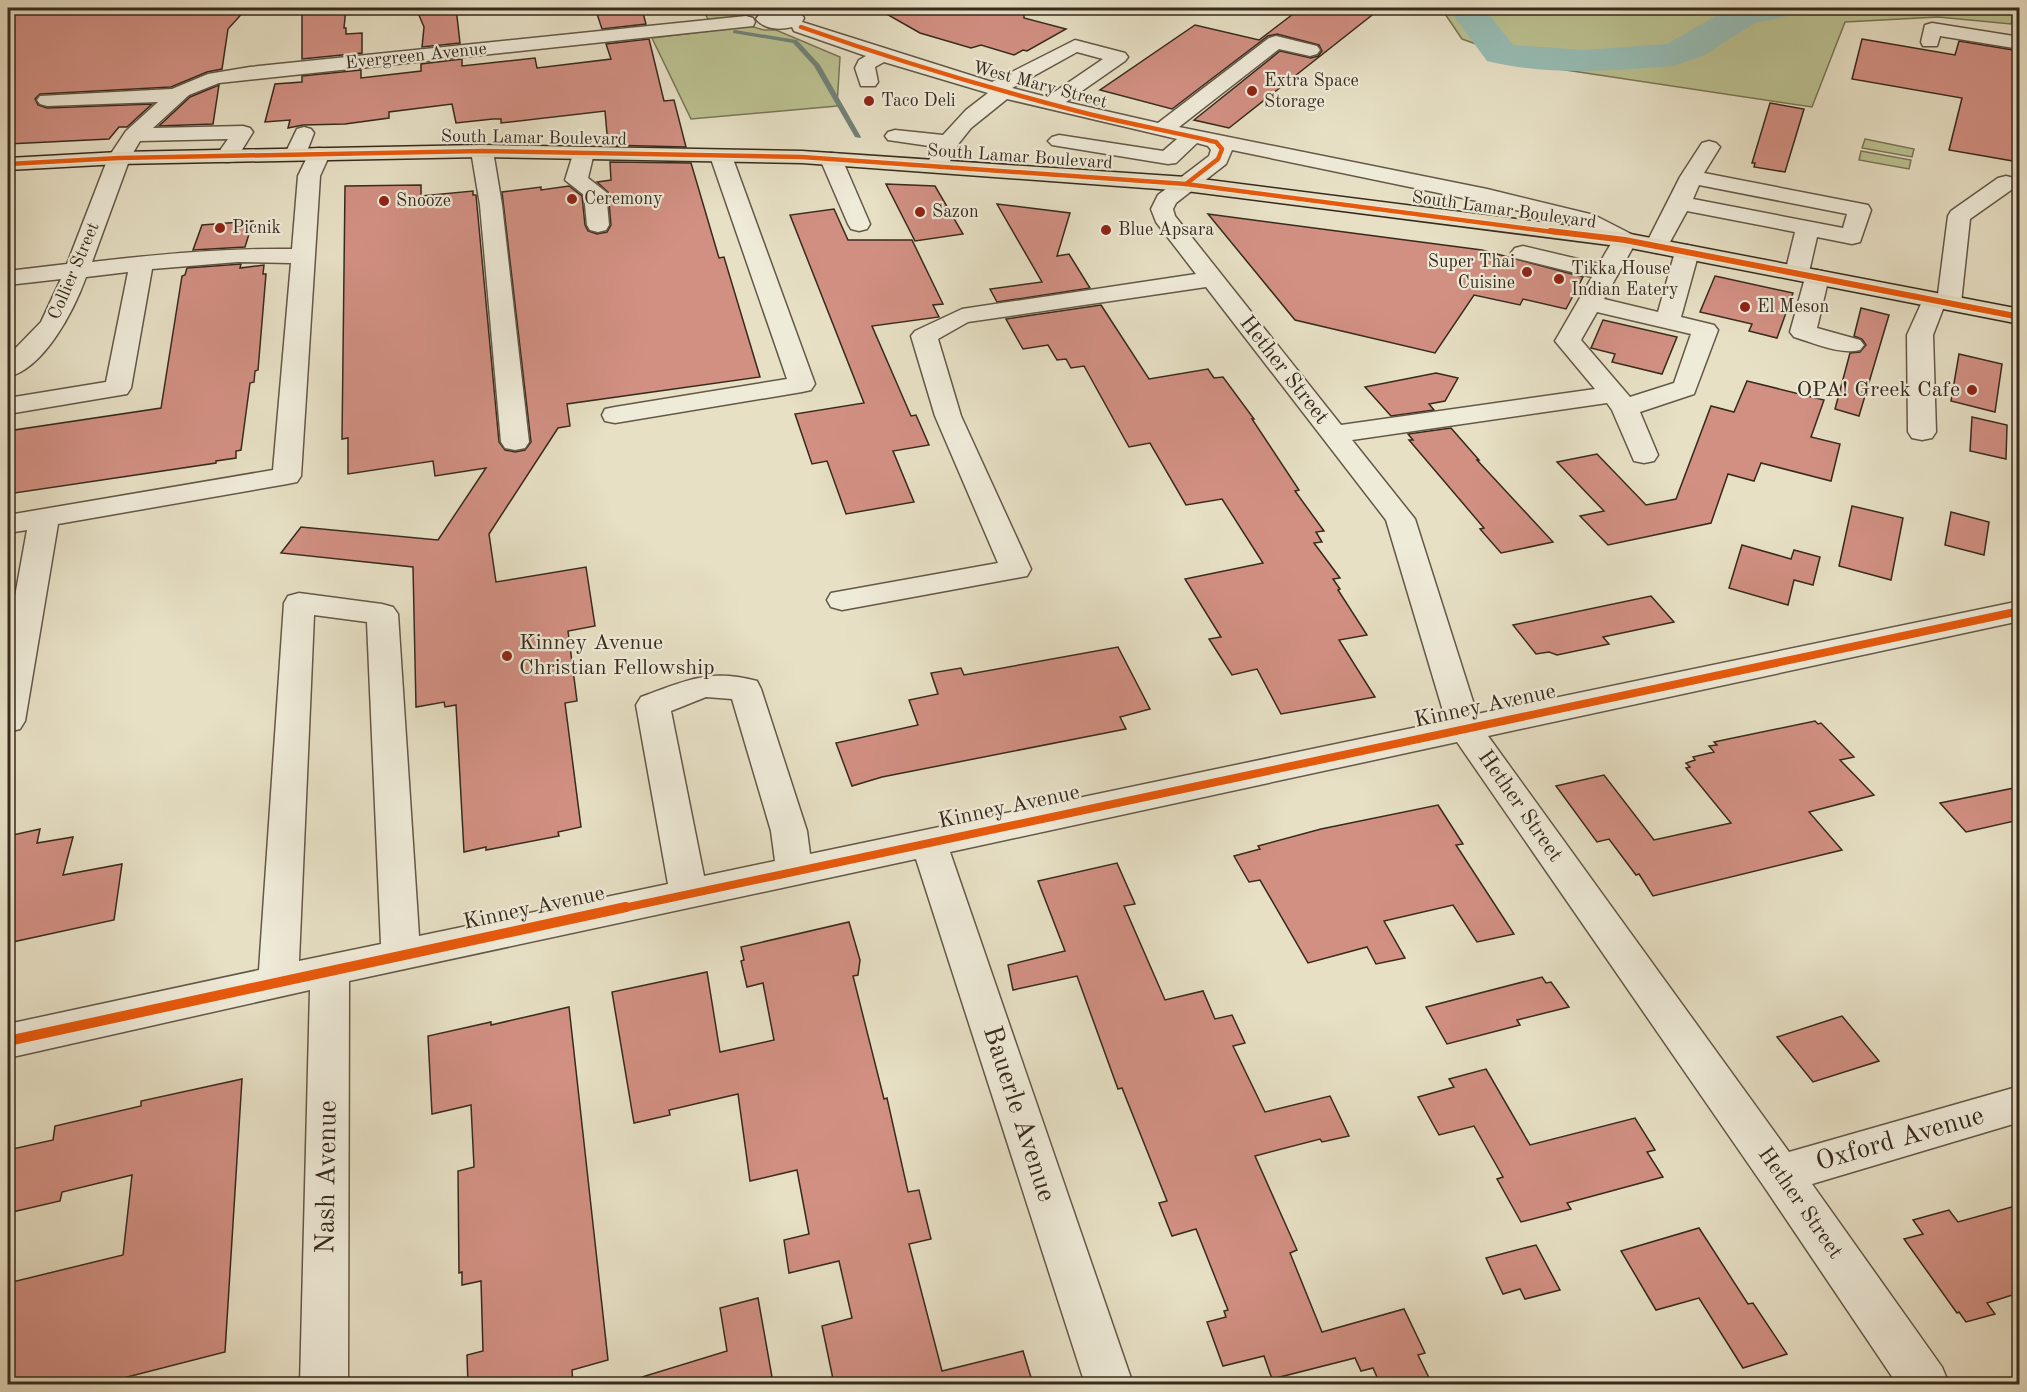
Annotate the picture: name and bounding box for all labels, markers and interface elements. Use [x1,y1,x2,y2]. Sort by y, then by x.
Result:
street label: Evergreen Avenue [344,40,488,72]
street label: West Mary Street [971,58,1109,112]
place label: Extra Space Storage [1264,72,1359,111]
marker: Extra Space Storage [1245,84,1259,98]
place label: Taco Deli [881,92,956,110]
marker: Taco Deli [862,94,876,108]
street label: South Lamar Boulevard [441,127,627,149]
street label: South Lamar Boulevard [927,142,1113,172]
street label: South Lamar Boulevard [1411,188,1597,232]
place label: Ceremony [584,190,663,208]
place label: Snooze [396,192,451,210]
marker: Ceremony [565,192,579,206]
marker: Snooze [377,194,391,208]
place label: Sazon [932,203,979,221]
marker: Sazon [913,205,927,219]
place label: Picnik [232,219,281,237]
street label: Collier Street [45,220,103,322]
marker: Picnik [213,221,227,235]
place label: Blue Apsara [1118,221,1214,239]
marker: Blue Apsara [1099,223,1113,237]
place label: Super Thai Cuisine [1428,253,1515,292]
place label: Tikka House Indian Eatery [1571,260,1679,299]
marker: Super Thai Cuisine [1520,265,1534,279]
marker: Tikka House Indian Eatery [1552,272,1566,286]
place label: El Meson [1757,298,1829,316]
marker: El Meson [1738,300,1752,314]
street label: Hether Street [1235,312,1333,428]
place label: OPA! Greek Cafe [1796,379,1960,401]
marker: OPA! Greek Cafe [1965,383,1979,397]
place label: Kinney Avenue Christian Fellowship [519,632,715,679]
marker: Kinney Avenue Christian Fellowship [500,649,514,663]
street label: Kinney Avenue [1412,680,1558,732]
street label: Hether Street [1473,746,1567,866]
street label: Kinney Avenue [936,781,1082,833]
street label: Kinney Avenue [461,882,607,934]
street label: Bauerle Avenue [978,1023,1060,1205]
street label: Nash Avenue [312,1100,342,1254]
street label: Oxford Avenue [1813,1102,1987,1176]
street label: Hether Street [1753,1143,1847,1263]

